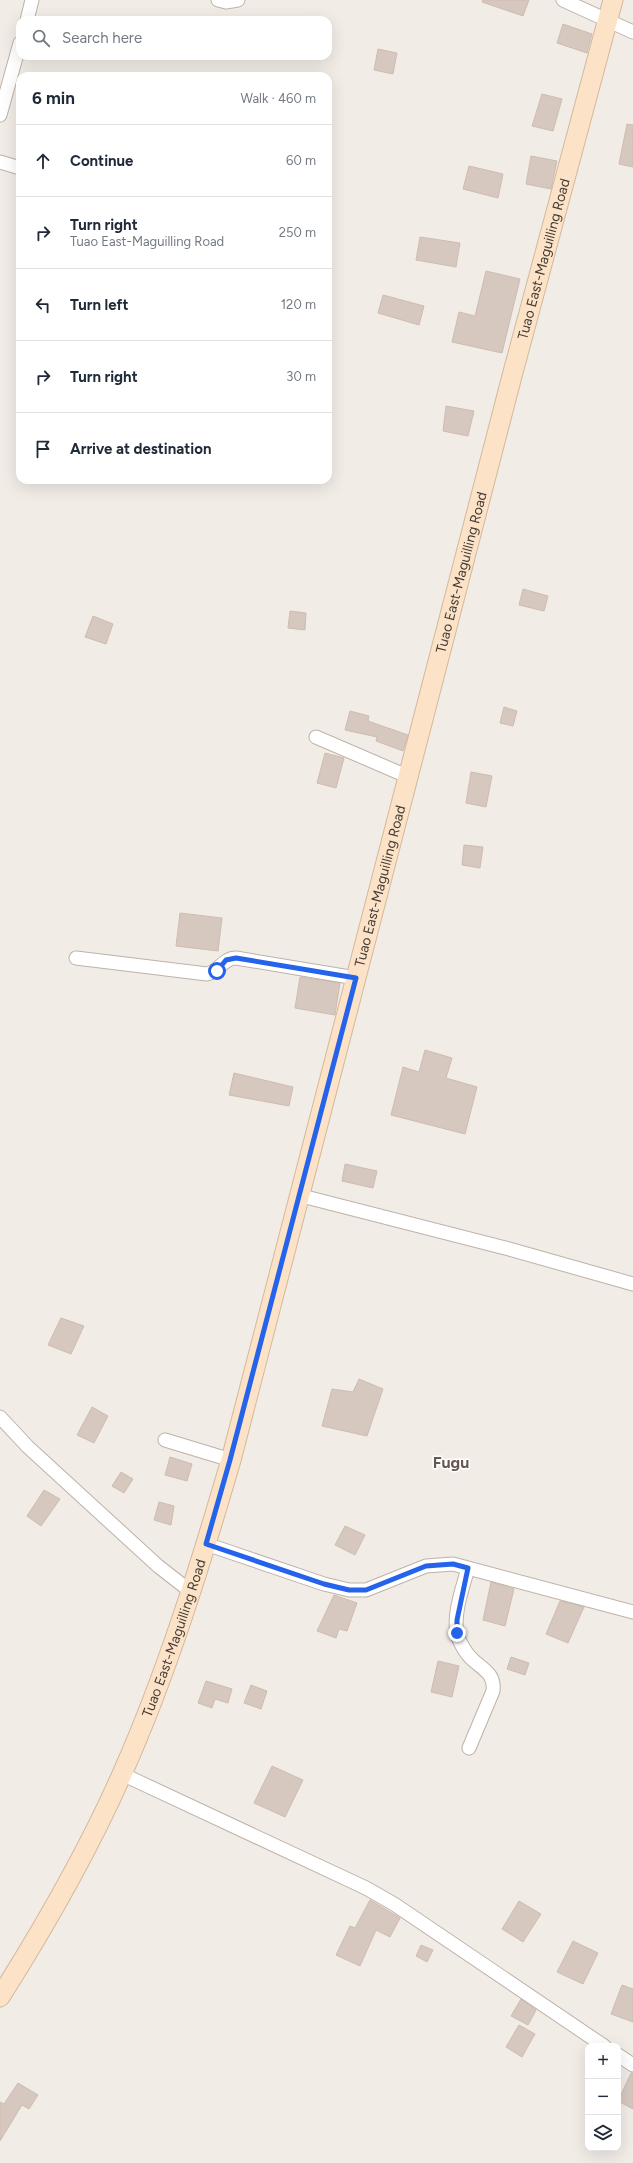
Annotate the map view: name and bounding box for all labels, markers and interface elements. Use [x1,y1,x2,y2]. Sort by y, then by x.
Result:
search box [16,16,332,60]
icon: search [30,27,52,49]
text: Search here [62,29,142,47]
text: 6 min [32,88,75,108]
text: Walk · 460 m [240,91,316,106]
icon: ahead [32,150,54,172]
text: Continue [70,152,133,170]
text: 60 m [286,153,316,168]
street label: Tuao East-Maguilling Road [514,177,573,341]
text: Turn right [70,216,138,234]
icon: right [32,222,54,244]
text: 250 m [279,225,316,240]
text: Tuao East-Maguilling Road [70,234,224,249]
icon: left [32,294,54,316]
text: Turn left [70,296,128,314]
text: 120 m [281,297,316,312]
icon: right [32,366,54,388]
text: Turn right [70,368,138,386]
text: 30 m [286,369,316,384]
icon: arrive [32,438,54,460]
text: Arrive at destination [70,440,211,458]
street label: Tuao East-Maguilling Road [432,490,490,655]
street label: Tuao East-Maguilling Road [351,803,409,969]
route start [208,962,226,980]
district label: Fugu [433,1453,469,1472]
street label: Tuao East-Maguilling Road [138,1557,209,1720]
route end [448,1624,466,1642]
map controls [585,2043,621,2151]
button: + [585,2043,621,2079]
button: − [585,2079,621,2115]
button: layers [585,2115,621,2151]

